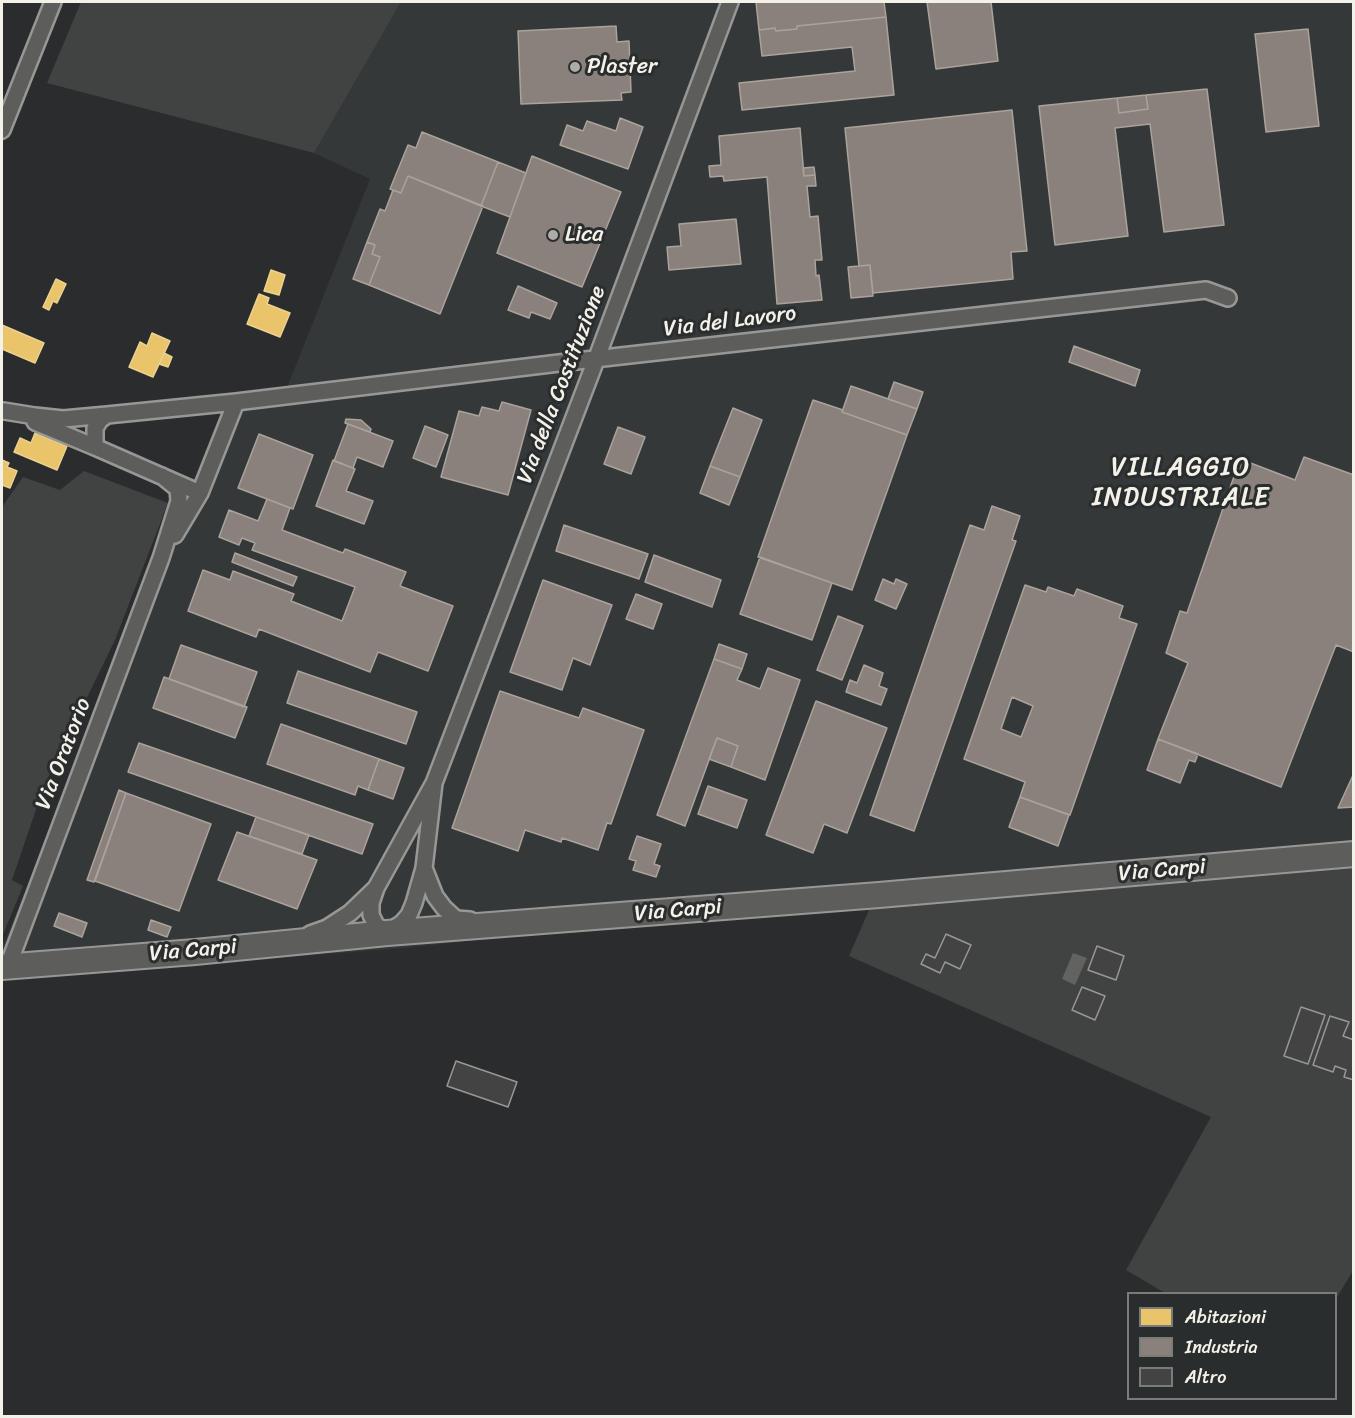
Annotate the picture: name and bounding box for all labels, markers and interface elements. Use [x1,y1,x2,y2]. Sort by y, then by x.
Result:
place label: Plaster [587,54,657,80]
marker: Plaster [568,60,582,74]
place label: Lica [565,222,603,248]
marker: Lica [546,228,560,242]
street label: Via della Costituzione [512,282,612,488]
street label: Via del Lavoro [662,301,798,343]
district label: VILLAGGIO INDUSTRIALE [1095,452,1267,514]
street label: Via Oratorio [31,695,97,813]
street label: Via Carpi [1117,854,1207,888]
street label: Via Carpi [633,894,723,928]
street label: Via Carpi [148,934,238,968]
legend [1127,1292,1337,1400]
text: Abitazioni [1185,1301,1266,1333]
text: Industria [1185,1331,1258,1363]
text: Altro [1185,1361,1226,1393]

